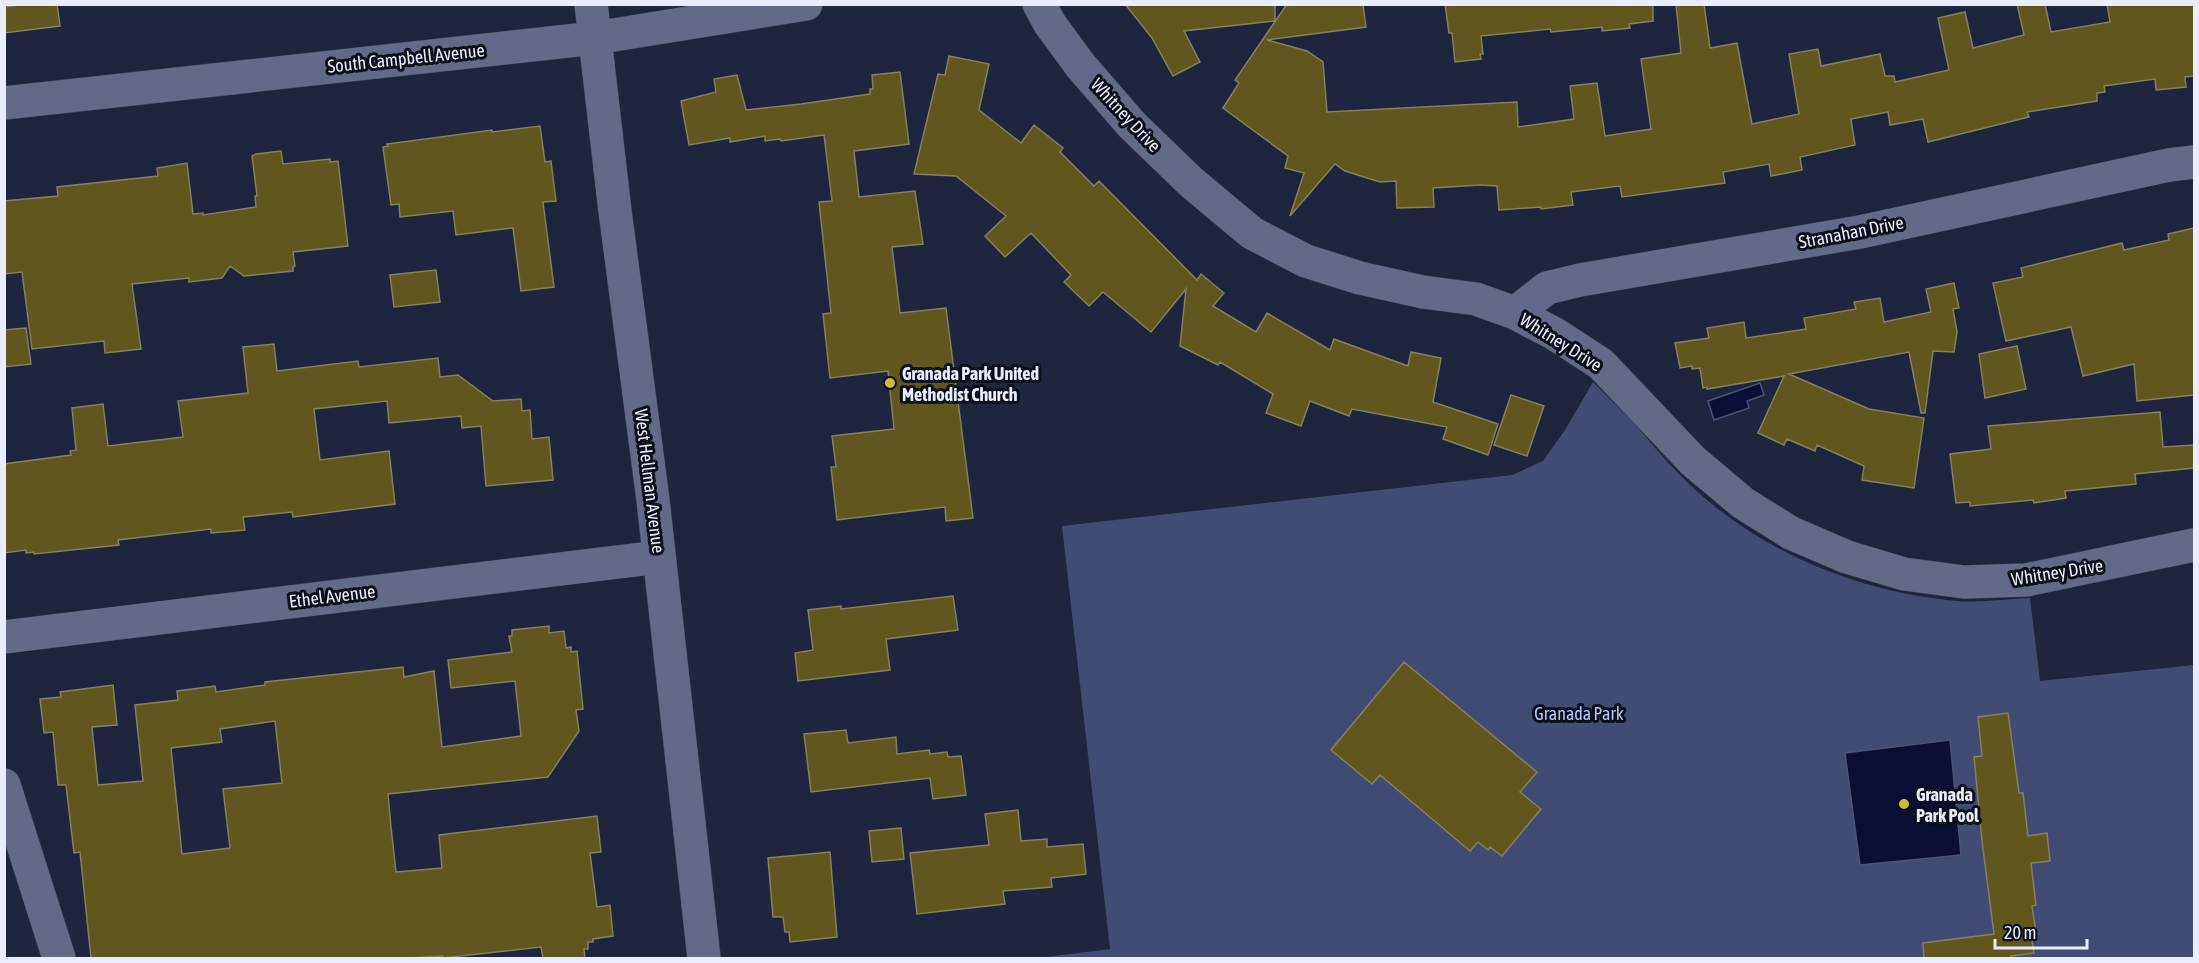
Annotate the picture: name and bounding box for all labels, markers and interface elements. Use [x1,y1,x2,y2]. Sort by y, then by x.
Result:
street label: South Campbell Avenue [327,39,485,77]
street label: Whitney Drive [1087,74,1165,156]
street label: Stranahan Drive [1797,212,1905,252]
street label: Whitney Drive [1516,309,1606,375]
place label: Granada Park United Methodist Church [902,363,1039,405]
marker: Granada Park United Methodist Church [883,376,897,390]
street label: West Hellman Avenue [631,408,669,554]
street label: Whitney Drive [2010,554,2104,590]
street label: Ethel Avenue [288,580,376,612]
park label: Granada Park [1534,703,1624,724]
place label: Granada Park Pool [1916,784,1979,826]
marker: Granada Park Pool [1897,797,1911,811]
scale bar [1995,912,2086,950]
text: 20 m [2004,922,2036,943]

